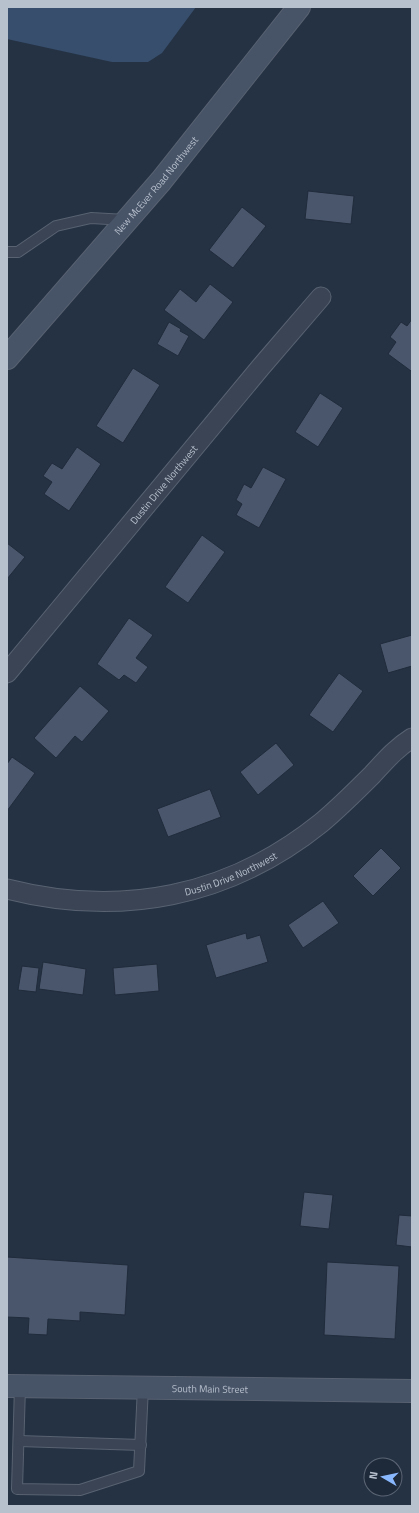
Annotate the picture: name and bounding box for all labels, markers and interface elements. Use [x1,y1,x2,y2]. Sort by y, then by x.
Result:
street label: New McEver Road Northwest [110,133,202,238]
street label: Dustin Drive Northwest [126,441,201,527]
street label: Dustin Drive Northwest [183,848,280,899]
street label: South Main Street [172,1381,249,1396]
north arrow [363,1457,403,1497]
text: N [365,1470,382,1480]

